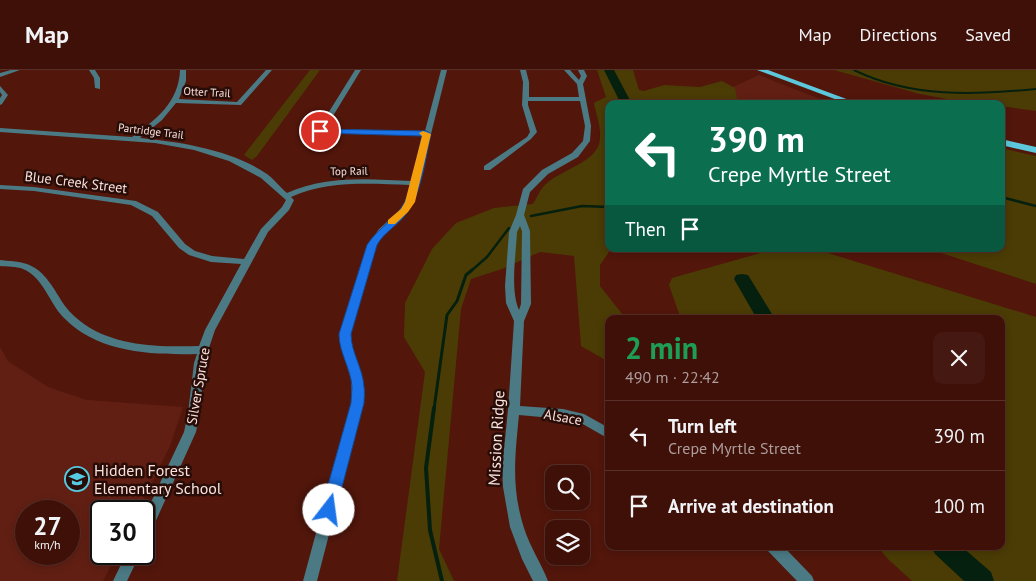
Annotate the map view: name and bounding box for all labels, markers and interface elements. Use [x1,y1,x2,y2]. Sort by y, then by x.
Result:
text: Map [25,19,69,50]
text: Map [799,23,831,46]
text: Directions [859,23,937,46]
text: Saved [965,23,1011,46]
street label: Otter Trail [183,84,232,100]
pin [299,110,341,152]
text: 390 m [708,116,805,162]
icon: arrive [306,117,334,145]
street label: Partridge Trail [117,120,185,142]
icon: left [625,120,690,185]
text: Crepe Myrtle Street [708,160,891,188]
street label: Top Rail [330,164,369,178]
street label: Blue Creek Street [24,167,128,197]
icon: arrive [676,215,704,243]
text: Then [625,217,666,241]
text: 2 min [625,328,698,367]
button: close [933,332,985,384]
street label: Silver Spruce [182,346,214,426]
text: 490 m · 22:42 [625,367,720,387]
street label: Mission Ridge [484,390,508,486]
street label: Alsace [543,405,583,429]
text: Turn left [668,414,737,438]
icon: left [625,422,653,450]
text: 390 m [933,424,985,448]
text: Crepe Myrtle Street [668,438,801,458]
place label: Hidden Forest Elementary School [94,460,222,498]
map controls [545,465,590,565]
button: search [545,465,590,510]
school or university icon: Hidden Forest Elementary School [64,466,90,492]
position arrow [302,483,354,535]
icon: arrive [625,492,653,520]
text: Arrive at destination [668,494,834,518]
text: 100 m [933,494,985,518]
speed limit sign: 30 [90,500,155,565]
text: 27 [33,510,62,542]
button: layers [545,520,590,565]
text: km/h [34,537,61,552]

